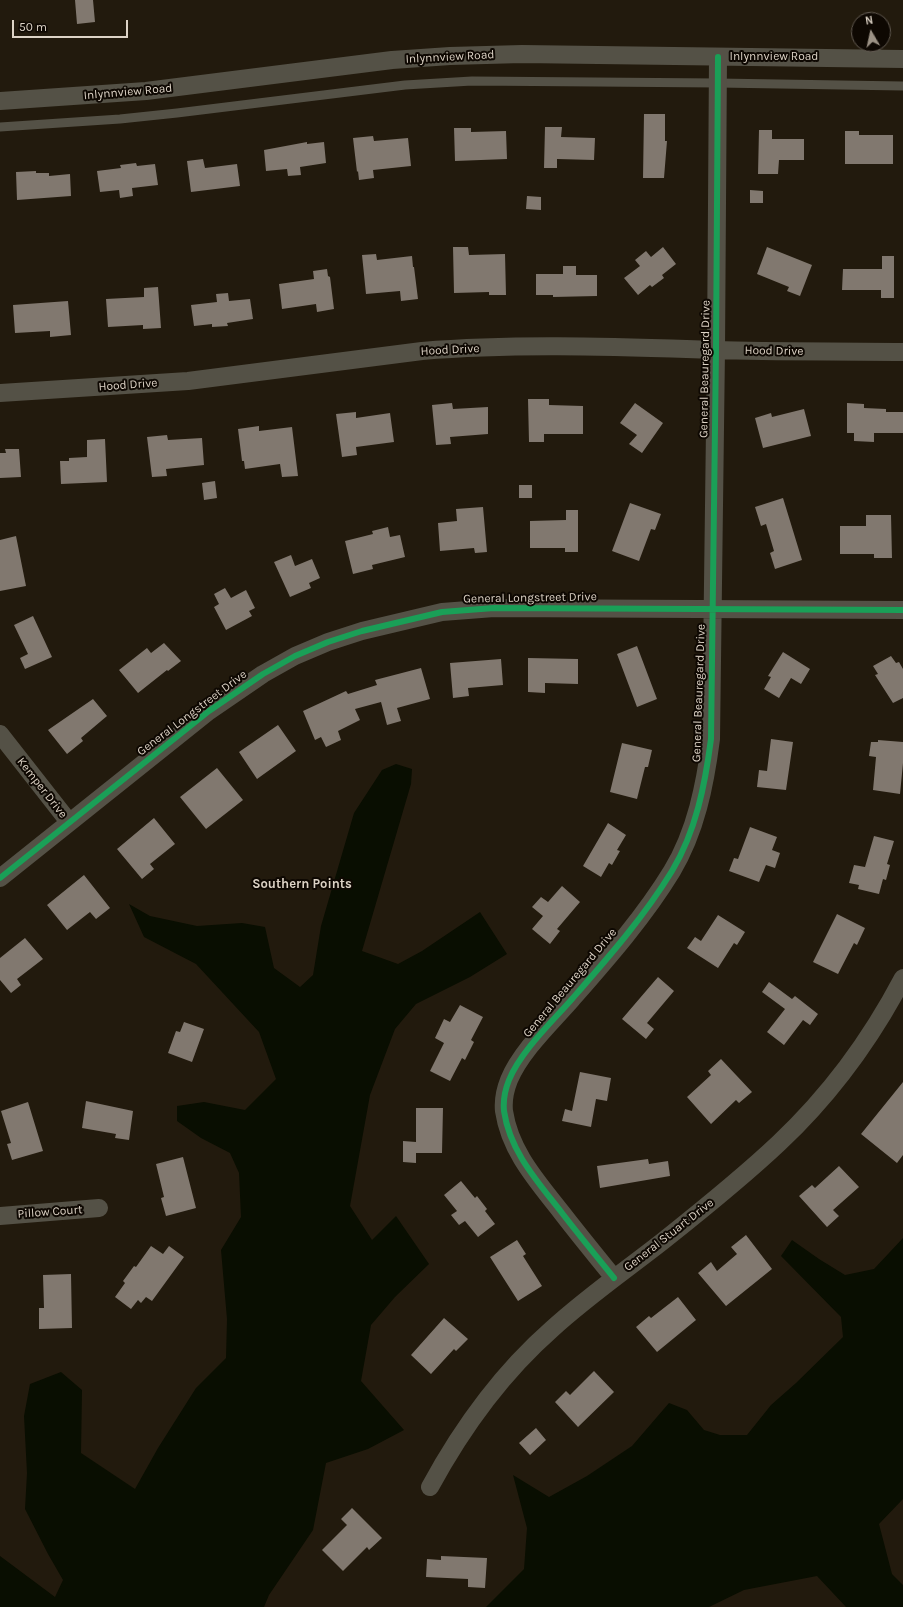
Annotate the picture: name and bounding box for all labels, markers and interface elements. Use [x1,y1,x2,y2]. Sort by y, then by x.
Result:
scale bar [14,12,130,38]
north arrow [851,12,891,52]
text: N [864,14,874,28]
text: 50 m [19,20,47,34]
street label: Inlynnview Road [405,47,495,67]
street label: Inlynnview Road [730,50,818,64]
street label: Inlynnview Road [83,81,173,103]
street label: General Beauregard Drive [697,300,713,438]
street label: Hood Drive [420,341,480,359]
street label: Hood Drive [744,343,804,359]
street label: Hood Drive [98,376,158,394]
street label: General Longstreet Drive [463,590,597,606]
street label: General Beauregard Drive [689,624,709,762]
street label: General Longstreet Drive [134,667,250,759]
street label: Kemper Drive [14,755,70,821]
district label: Southern Points [252,876,352,892]
street label: General Beauregard Drive [520,925,620,1041]
street label: General Stuart Drive [621,1196,717,1274]
street label: Pillow Court [17,1203,83,1221]

